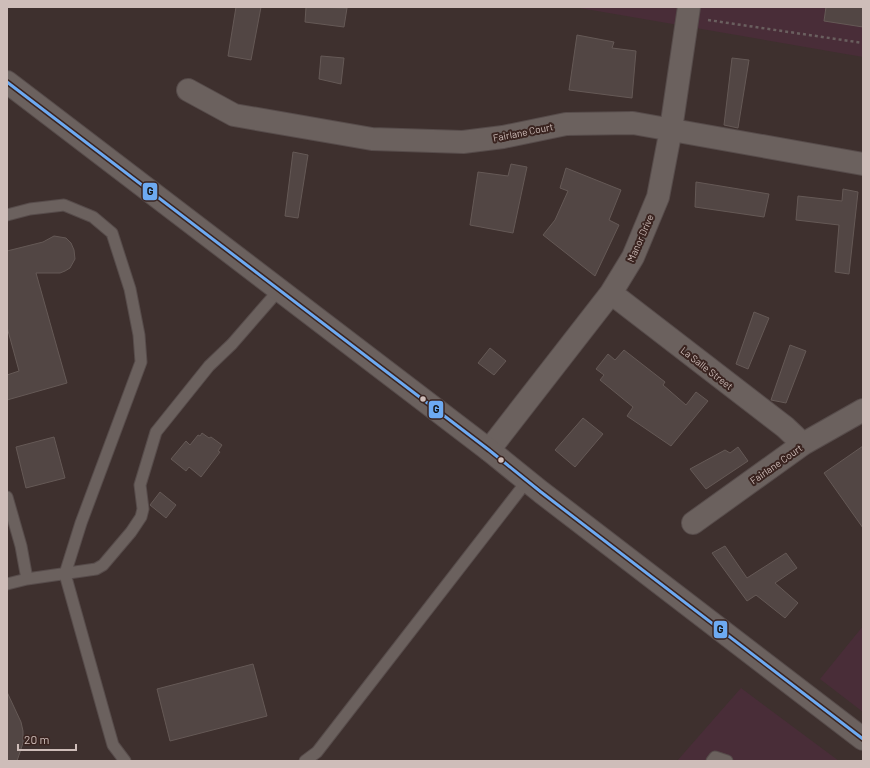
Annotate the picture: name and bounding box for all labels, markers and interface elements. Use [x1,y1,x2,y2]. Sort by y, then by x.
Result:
street label: Fairlane Court [492,120,554,144]
line badge: G [142,182,158,201]
text: G [147,184,154,197]
street label: Manor Drive [624,212,656,264]
street label: La Salle Street [679,344,736,392]
unlabelled marker [418,394,428,404]
line badge: G [428,400,444,419]
text: G [433,402,440,415]
street label: Fairlane Court [748,441,805,486]
unlabelled marker [496,455,506,465]
line badge: G [713,620,728,639]
text: G [717,622,724,635]
scale bar [18,726,76,752]
text: 20 m [24,732,50,746]

